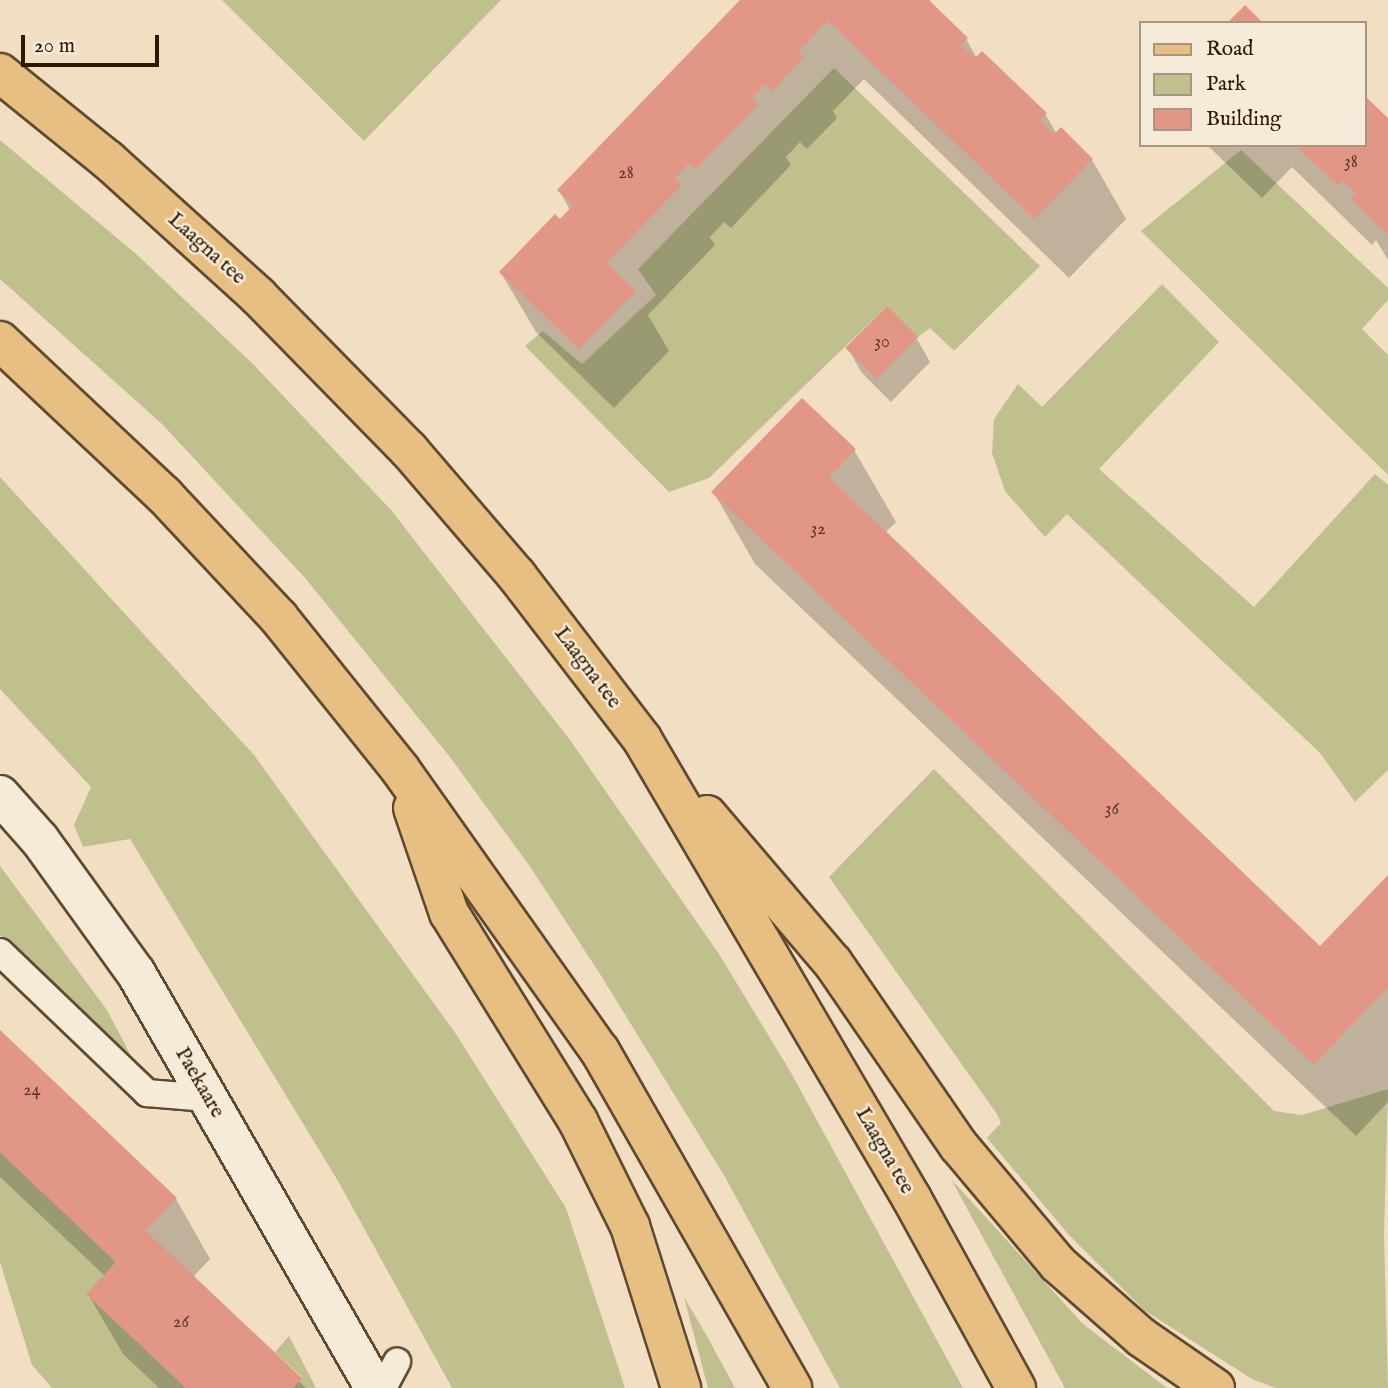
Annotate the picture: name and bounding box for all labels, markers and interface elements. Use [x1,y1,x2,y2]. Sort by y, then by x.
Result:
scale bar [24,21,163,65]
legend [1140,21,1367,147]
text: 20 m [34,33,75,60]
text: Road [1206,36,1253,63]
text: Park [1206,71,1246,98]
text: Building [1206,106,1281,133]
house number: 38 [1344,152,1358,174]
house number: 28 [618,163,634,185]
street label: Laagna tee [162,208,250,290]
house number: 30 [874,332,890,354]
house number: 32 [810,519,826,541]
street label: Laagna tee [548,622,626,714]
house number: 36 [1105,799,1119,821]
street label: Paekaare [169,1043,229,1123]
house number: 24 [23,1080,41,1102]
street label: Laagna tee [849,1103,919,1199]
house number: 26 [173,1312,189,1334]

